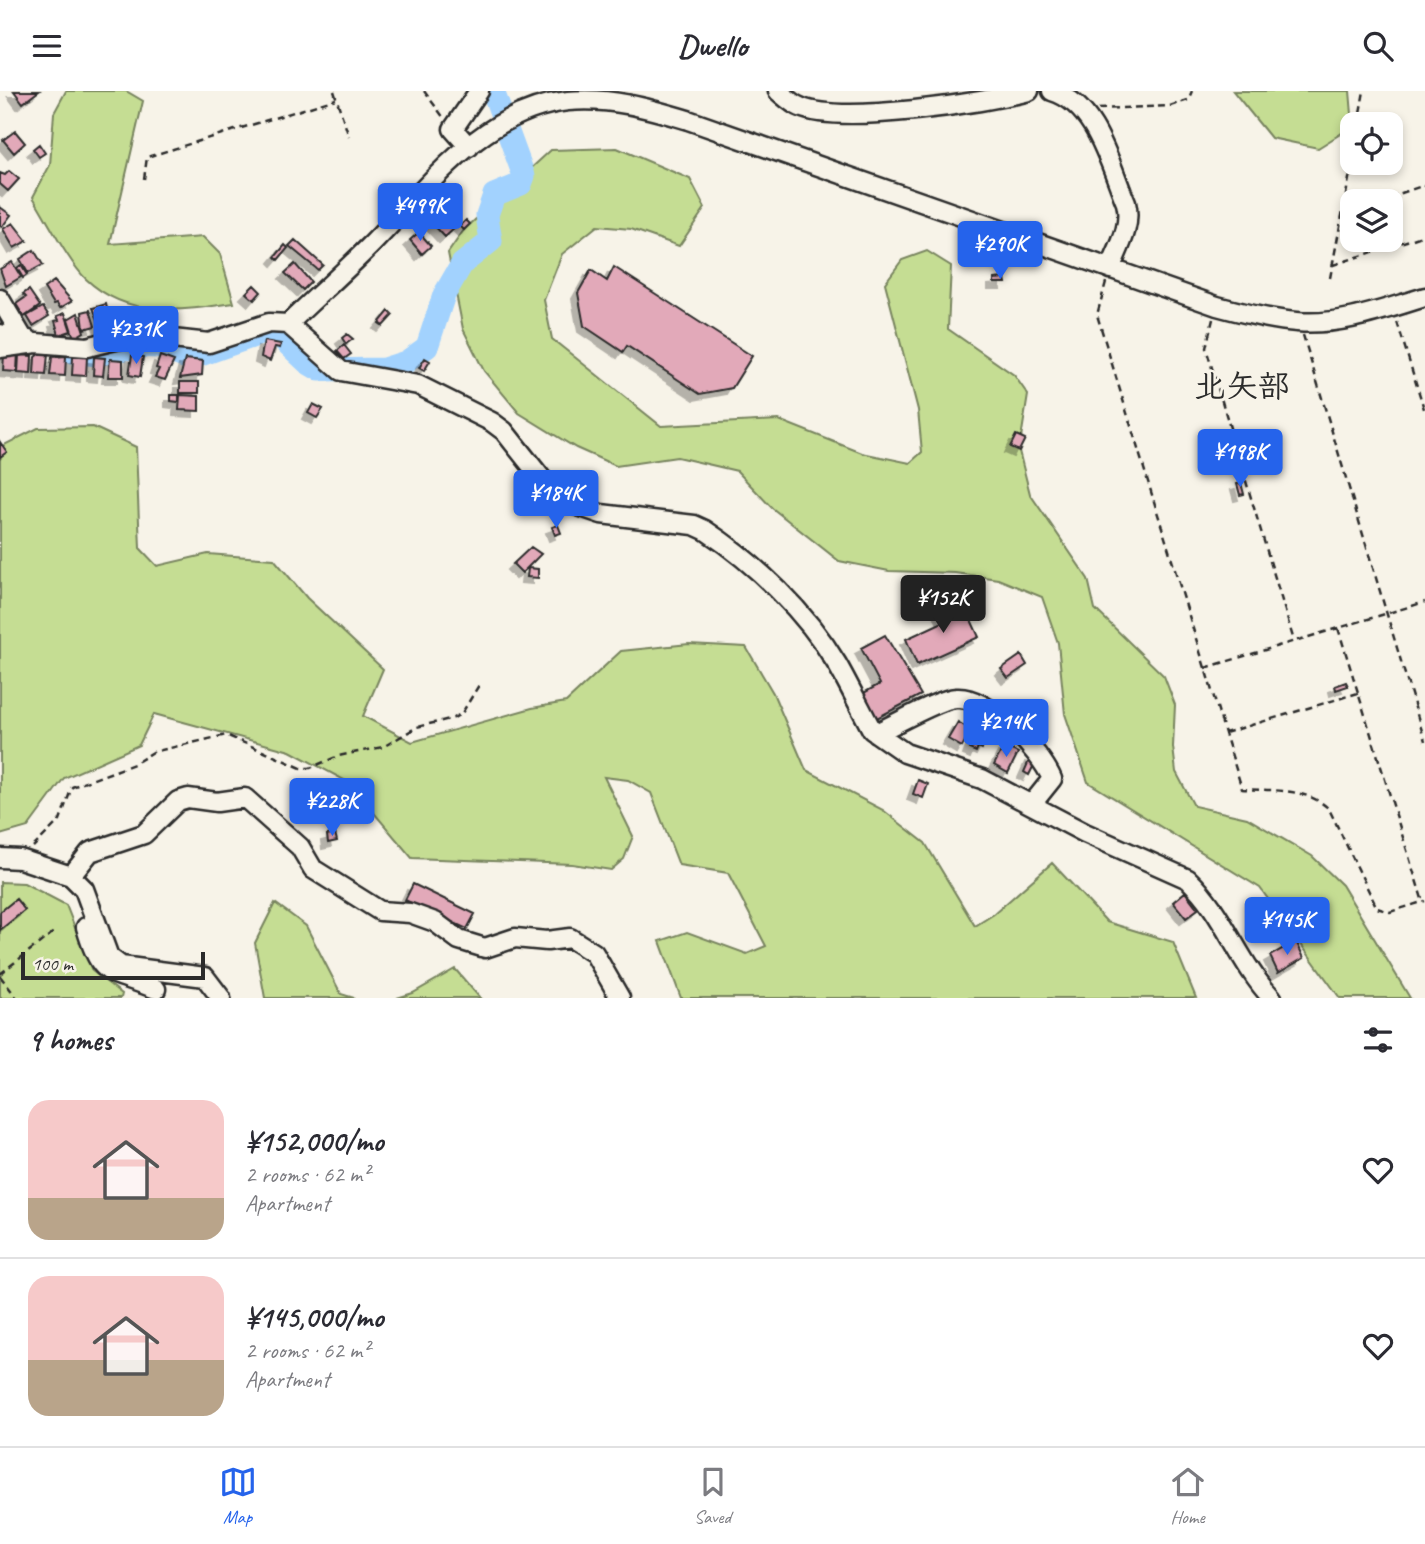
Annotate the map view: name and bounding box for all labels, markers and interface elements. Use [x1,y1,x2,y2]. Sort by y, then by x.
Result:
text: Dwello [678,25,747,66]
icon: menu [28,27,66,65]
icon: search [1359,27,1397,65]
map controls [1340,112,1403,252]
button: locate [1340,112,1403,175]
pin: ¥499K [371,183,469,243]
button: layers [1340,189,1403,252]
text: ¥499K [394,191,446,220]
pin: ¥290K [951,221,1049,281]
text: ¥290K [974,229,1026,258]
pin: ¥231K [87,307,185,366]
text: ¥231K [109,314,163,343]
district label: 北矢部 [1194,366,1290,407]
pin: ¥198K [1191,429,1289,489]
text: ¥198K [1214,437,1266,466]
pin: ¥184K [507,471,605,530]
text: ¥184K [529,478,583,507]
pin: ¥152K [894,575,992,635]
text: ¥152K [917,583,969,612]
pin: ¥214K [957,699,1055,759]
text: ¥214K [979,707,1033,736]
pin: ¥228K [283,779,381,838]
text: ¥228K [305,786,359,815]
pin: ¥145K [1238,897,1336,957]
text: ¥145K [1261,905,1313,934]
scale bar [21,949,205,981]
text: 100 m [32,952,73,976]
text: 9 homes [28,1021,112,1059]
icon: filters [1359,1021,1397,1059]
text: ¥152,000/mo [245,1122,383,1160]
icon: home [84,1128,168,1212]
icon: heart [1359,1151,1397,1189]
text: 2 rooms · 62 m² [245,1160,369,1189]
text: Apartment [245,1189,330,1218]
text: ¥145,000/mo [245,1298,383,1336]
icon: home [84,1304,168,1388]
icon: heart [1359,1327,1397,1365]
text: 2 rooms · 62 m² [245,1336,369,1365]
text: Apartment [245,1365,330,1394]
tab: Map [219,1463,257,1529]
tab: Saved [694,1463,732,1529]
tab: Home [1169,1463,1207,1529]

